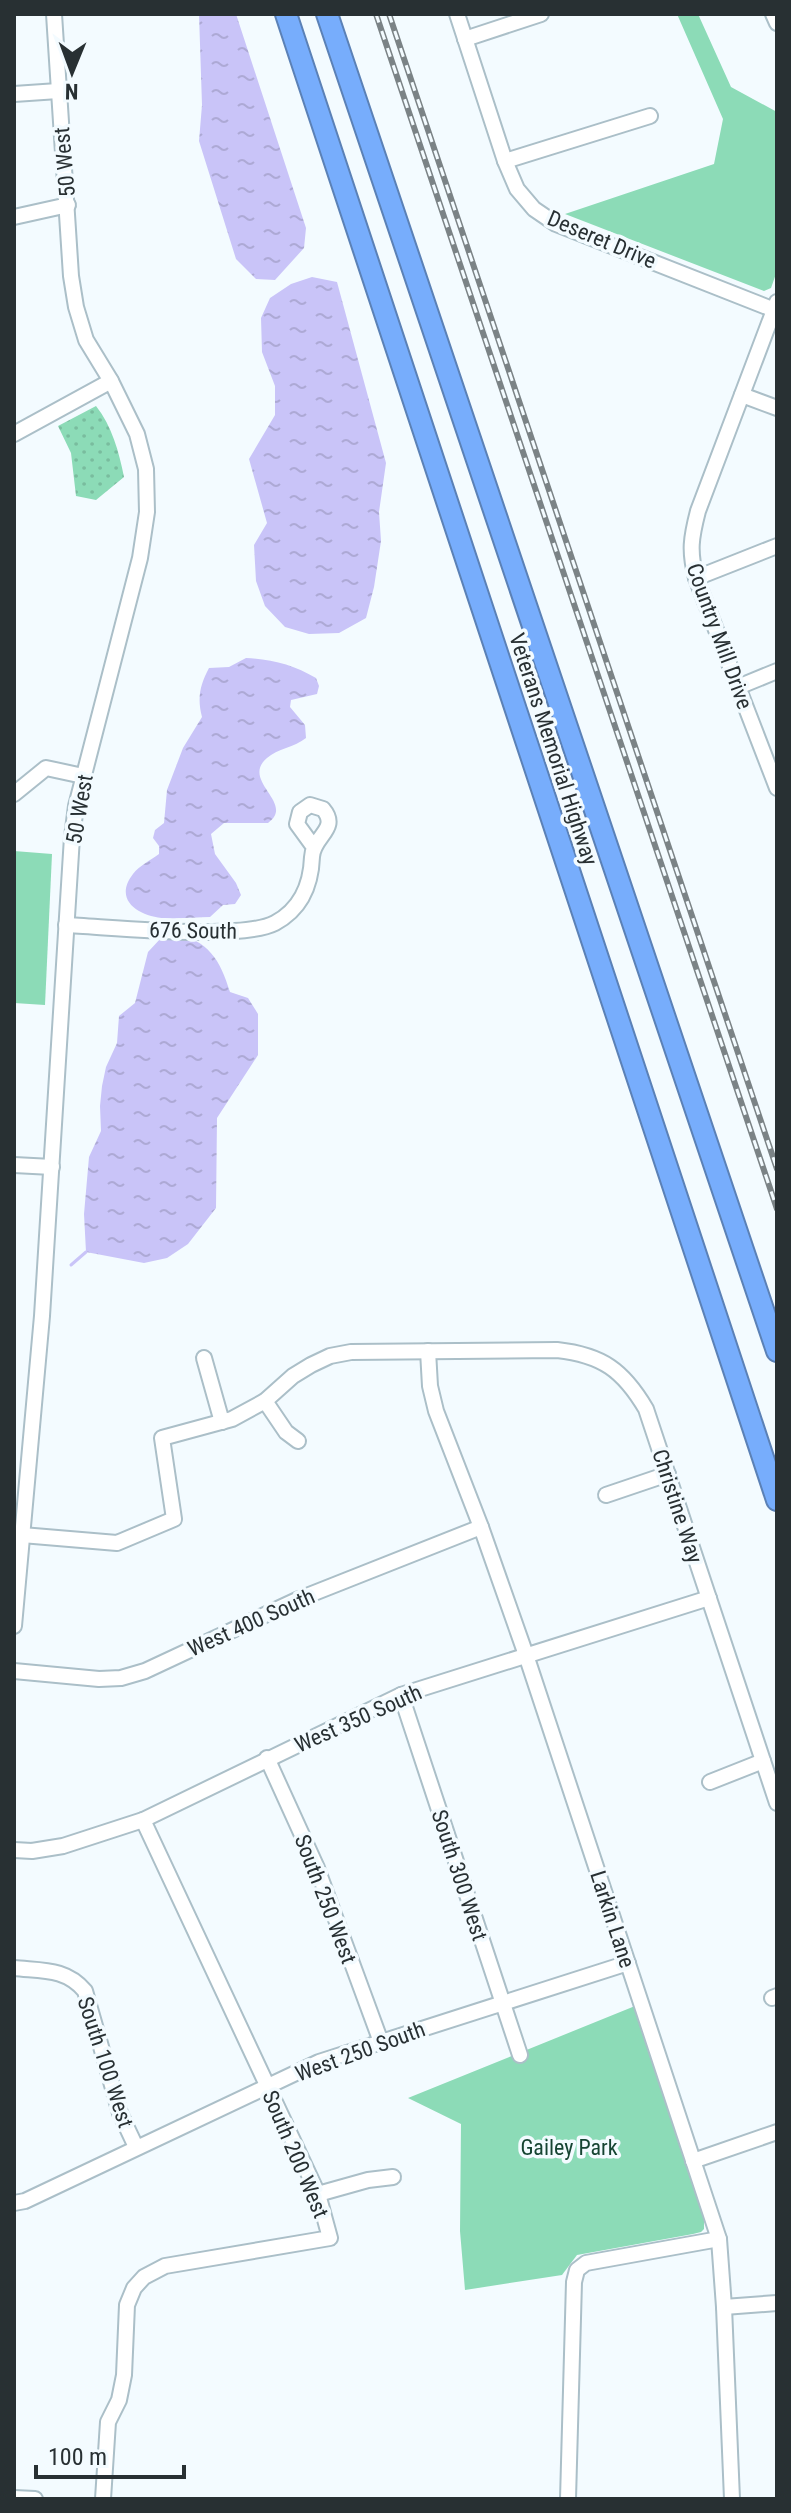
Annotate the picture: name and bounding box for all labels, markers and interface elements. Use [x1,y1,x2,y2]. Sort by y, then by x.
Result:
north arrow [32,32,112,112]
text: N [65,79,79,104]
street label: 50 West [49,126,80,198]
street label: Deseret Drive [544,205,660,274]
street label: Country Mill Drive [682,560,757,712]
street label: Veterans Memorial Highway [504,630,603,868]
street label: 50 West [61,772,98,846]
street label: 676 South [149,917,237,944]
street label: Christine Way [647,1446,708,1566]
street label: West 400 South [184,1583,318,1662]
street label: West 350 South [291,1679,425,1758]
street label: South 300 West [427,1807,492,1944]
street label: South 250 West [289,1831,362,1967]
street label: Larkin Lane [585,1868,640,1971]
street label: South 100 West [73,1994,138,2131]
street label: West 250 South [292,2016,428,2087]
street label: South 200 West [257,2087,334,2222]
park label: Gailey Park [520,2135,618,2160]
scale bar [36,2429,184,2479]
text: 100 m [48,2443,107,2471]

